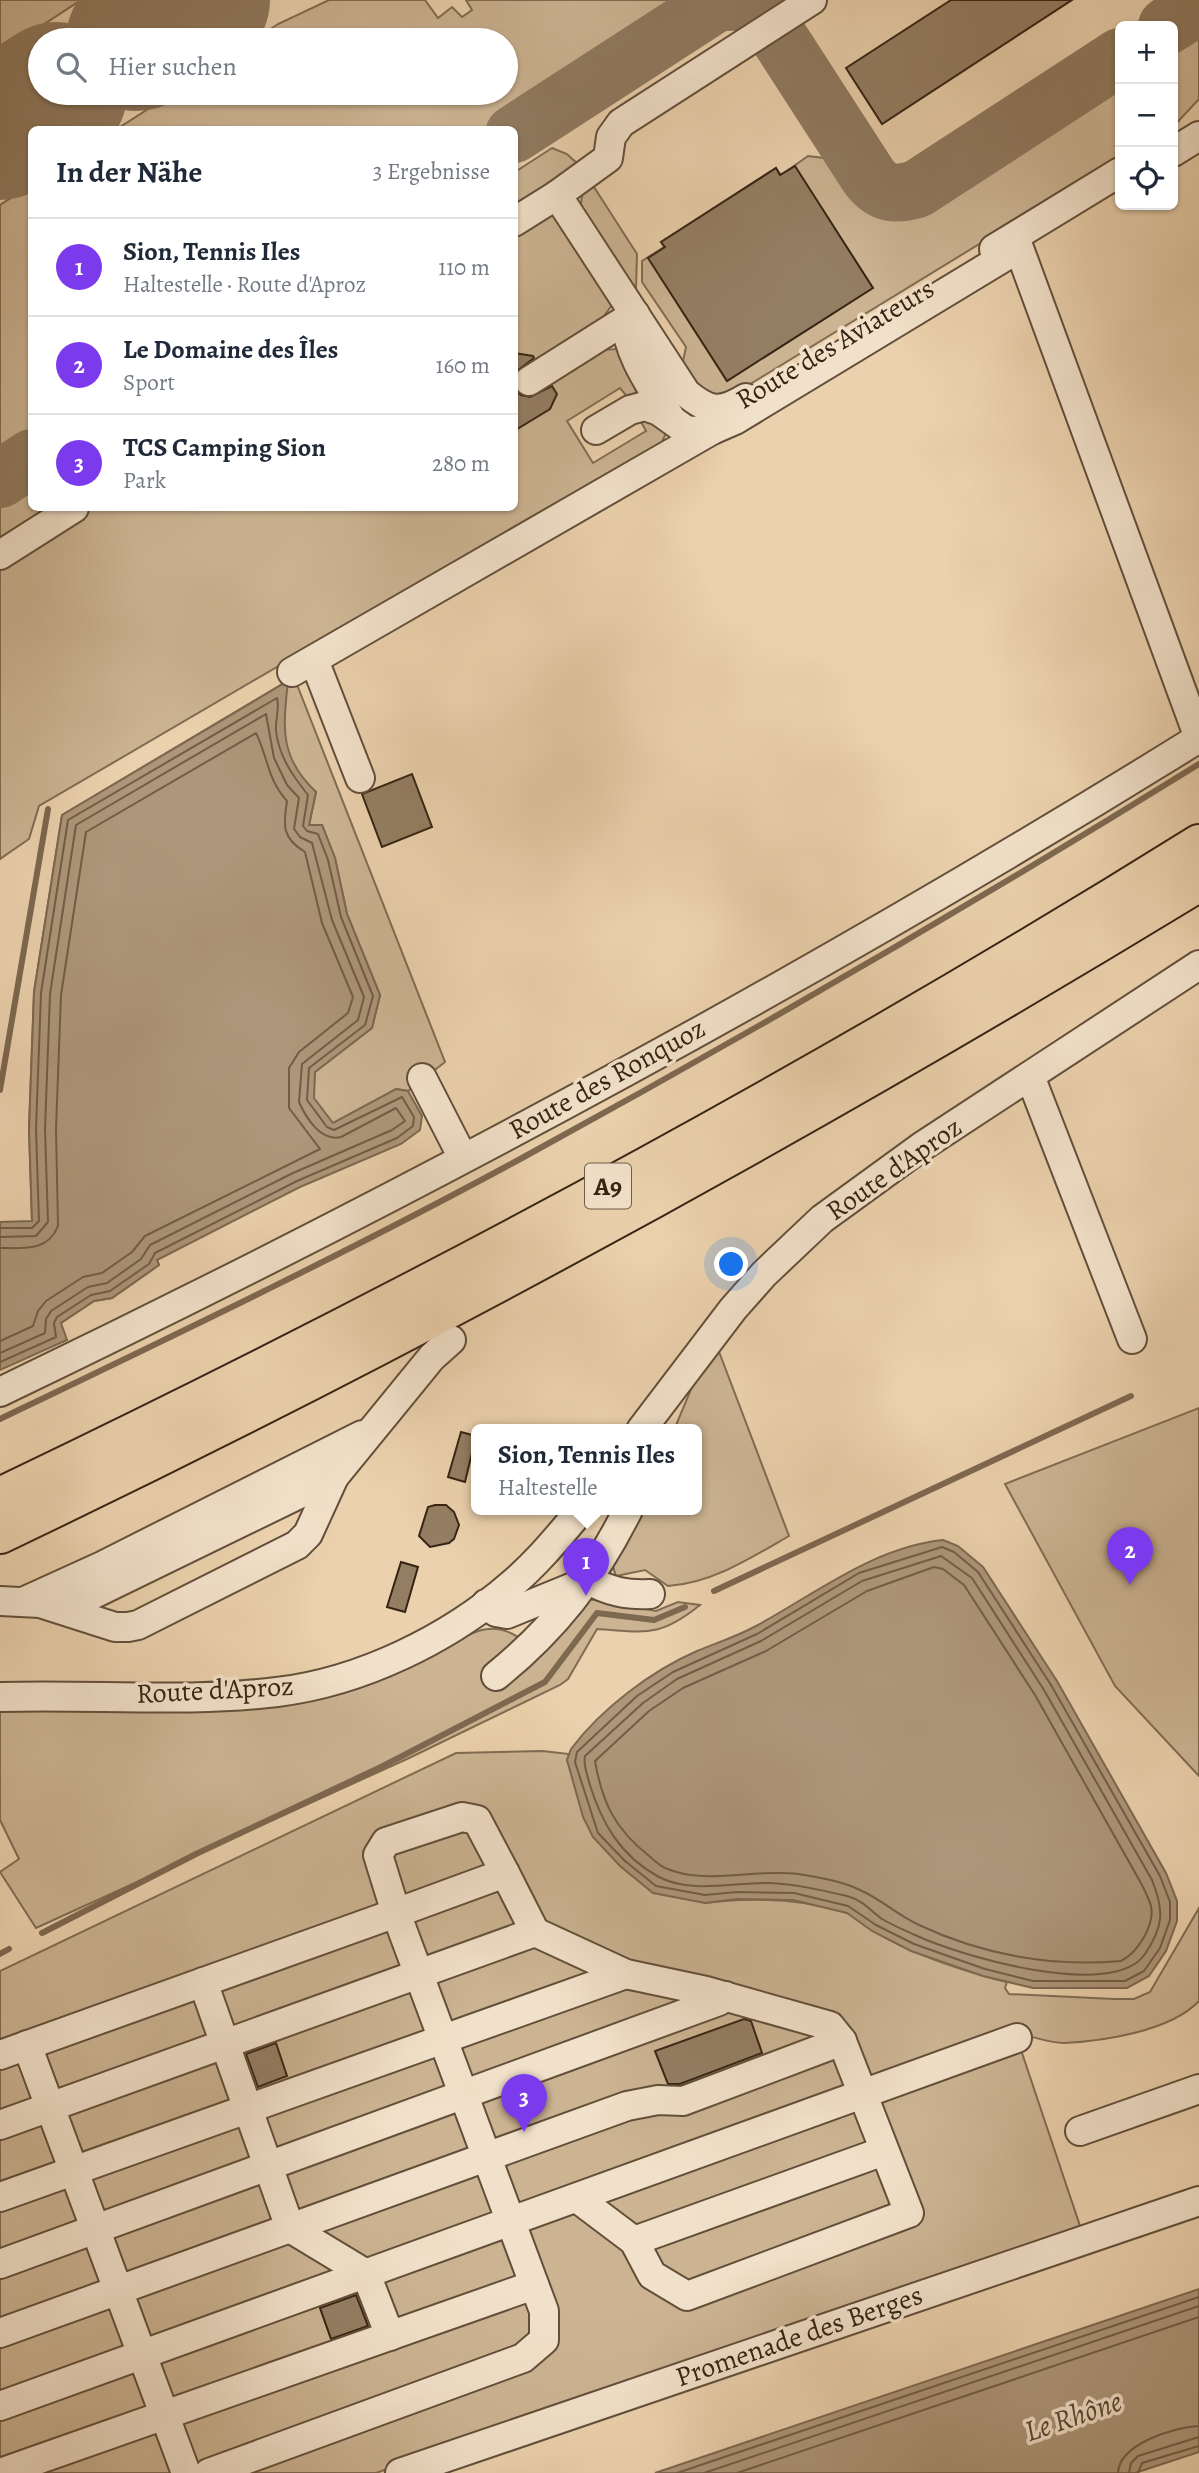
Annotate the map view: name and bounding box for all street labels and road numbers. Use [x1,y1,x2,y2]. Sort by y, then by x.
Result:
street label: Route des Aviateurs [729,270,941,418]
street label: Route des Ronquoz [502,1009,712,1149]
street label: Route d'Aproz [819,1108,969,1230]
road number: A9 [585,1163,631,1208]
street label: Route d'Aproz [135,1667,295,1713]
street label: Promenade des Berges [670,2276,928,2396]

